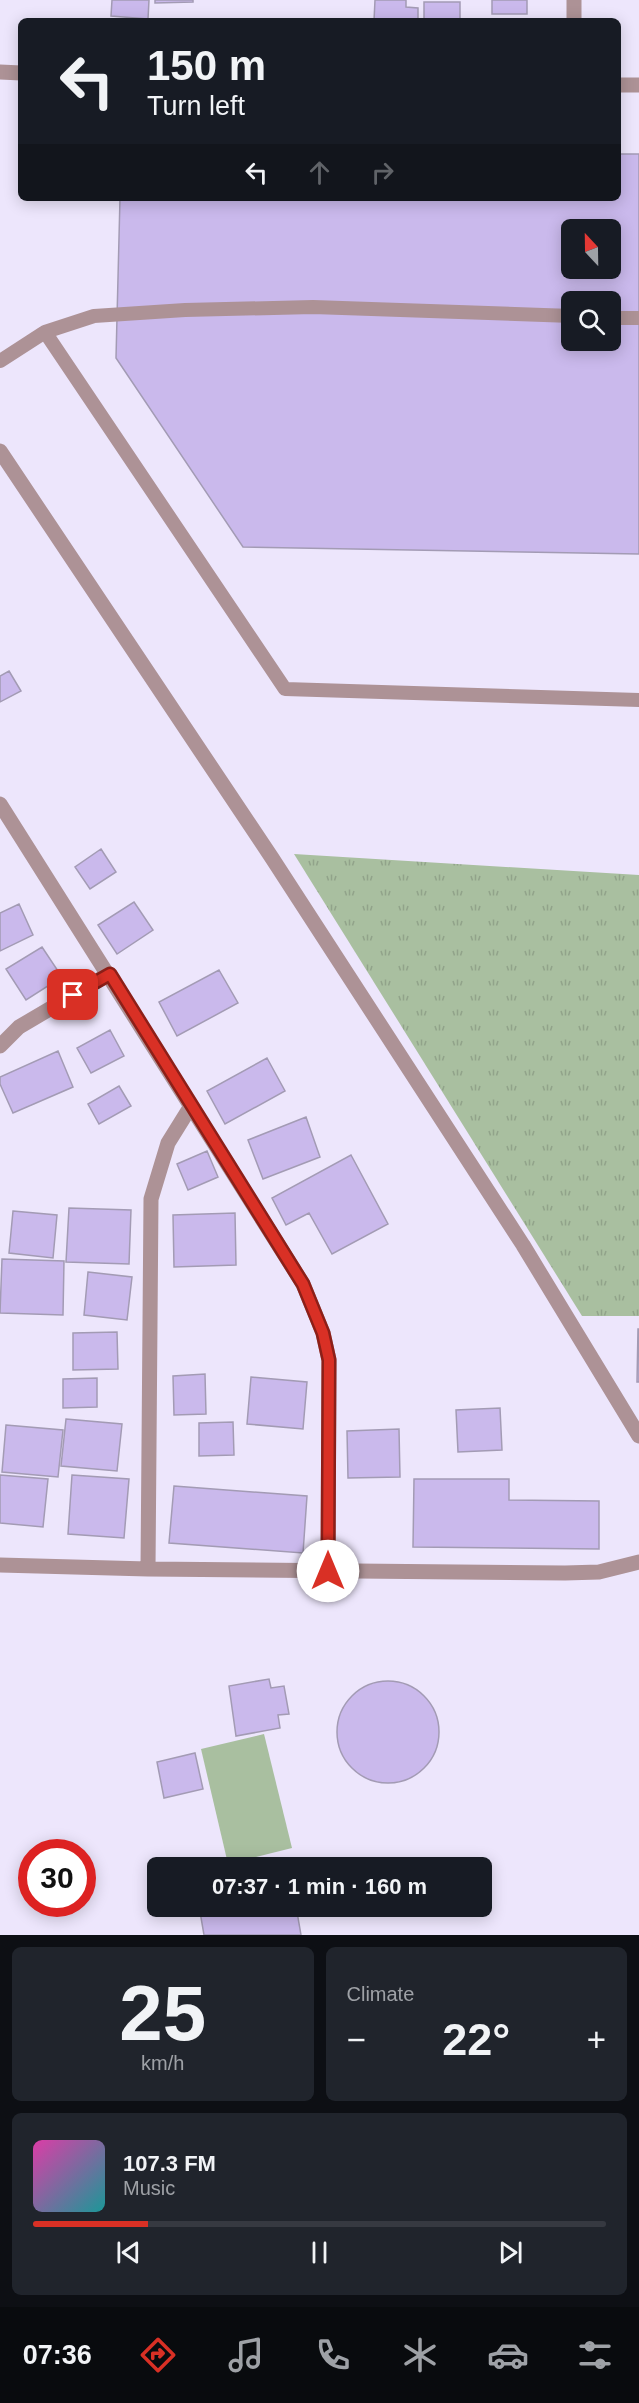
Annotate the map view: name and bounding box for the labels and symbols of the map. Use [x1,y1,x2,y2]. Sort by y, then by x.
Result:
north arrow [561,219,621,279]
pin [47,969,98,1020]
position arrow [296,1539,360,1603]
speed limit sign: 30 [18,1839,96,1917]

